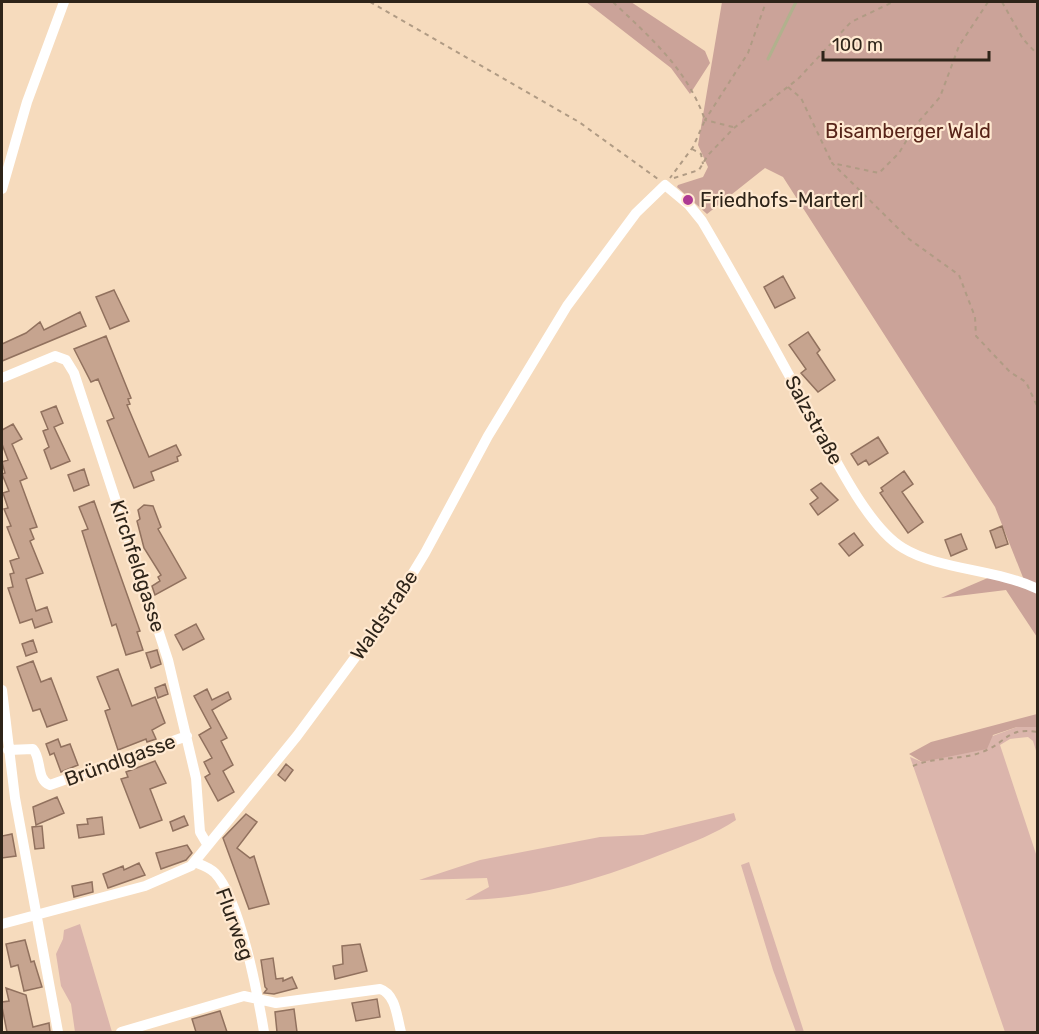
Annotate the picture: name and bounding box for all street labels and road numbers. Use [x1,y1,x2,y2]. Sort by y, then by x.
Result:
street label: Salzstraße [780,371,848,469]
street label: Kirchfeldgasse [105,497,171,635]
street label: Waldstraße [345,566,423,664]
street label: Bründlgasse [61,729,179,791]
street label: Flurweg [211,885,259,963]

